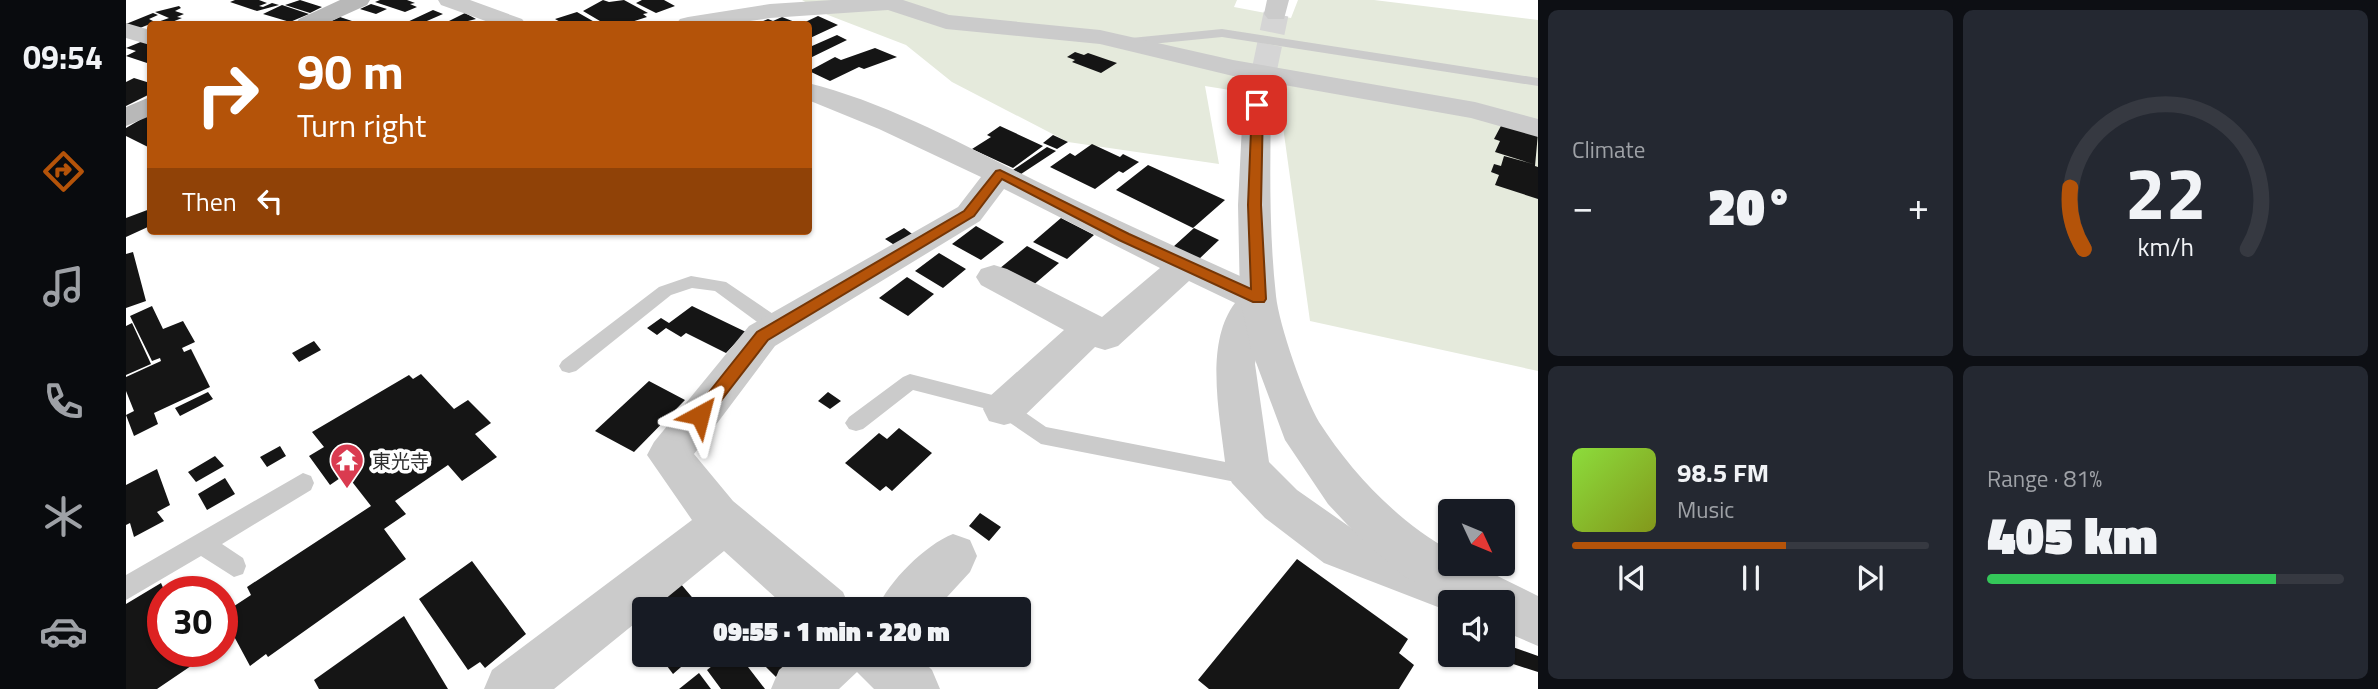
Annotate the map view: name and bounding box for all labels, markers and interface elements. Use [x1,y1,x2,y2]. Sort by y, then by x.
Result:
text: 09:54 [23,33,103,81]
text: 90 m [297,33,404,108]
icon: right [182,49,273,140]
pin [1227,75,1287,135]
icon: arrive [1238,86,1276,124]
text: Turn right [297,101,426,149]
text: Climate [1572,132,1645,167]
text: 22 [2125,137,2206,247]
icon: directions [39,147,88,196]
text: 20° [1708,166,1793,245]
text: − [1572,177,1593,235]
text: + [1908,177,1929,235]
text: Then [182,182,237,221]
icon: left [251,182,289,220]
text: km/h [2137,228,2194,266]
icon: music [39,262,88,311]
icon: phone [39,377,88,426]
position arrow [663,378,737,452]
temple icon: 東光寺 [328,441,366,490]
place label: 東光寺 [372,446,429,475]
text: 98.5 FM [1677,453,1769,492]
text: Range · 81% [1987,461,2102,496]
icon: climate [39,492,88,541]
text: Music [1677,492,1734,527]
text: 405 km [1987,495,2158,574]
north arrow [1438,499,1516,576]
map controls [1438,499,1515,667]
icon: previous [1613,559,1651,597]
icon: pause [1732,559,1770,597]
icon: next [1851,559,1889,597]
speed limit sign: 30 [147,576,238,667]
button: sound [1438,590,1515,667]
icon: car [39,607,88,656]
text: 09:55 · 1 min · 220 m [713,612,950,651]

